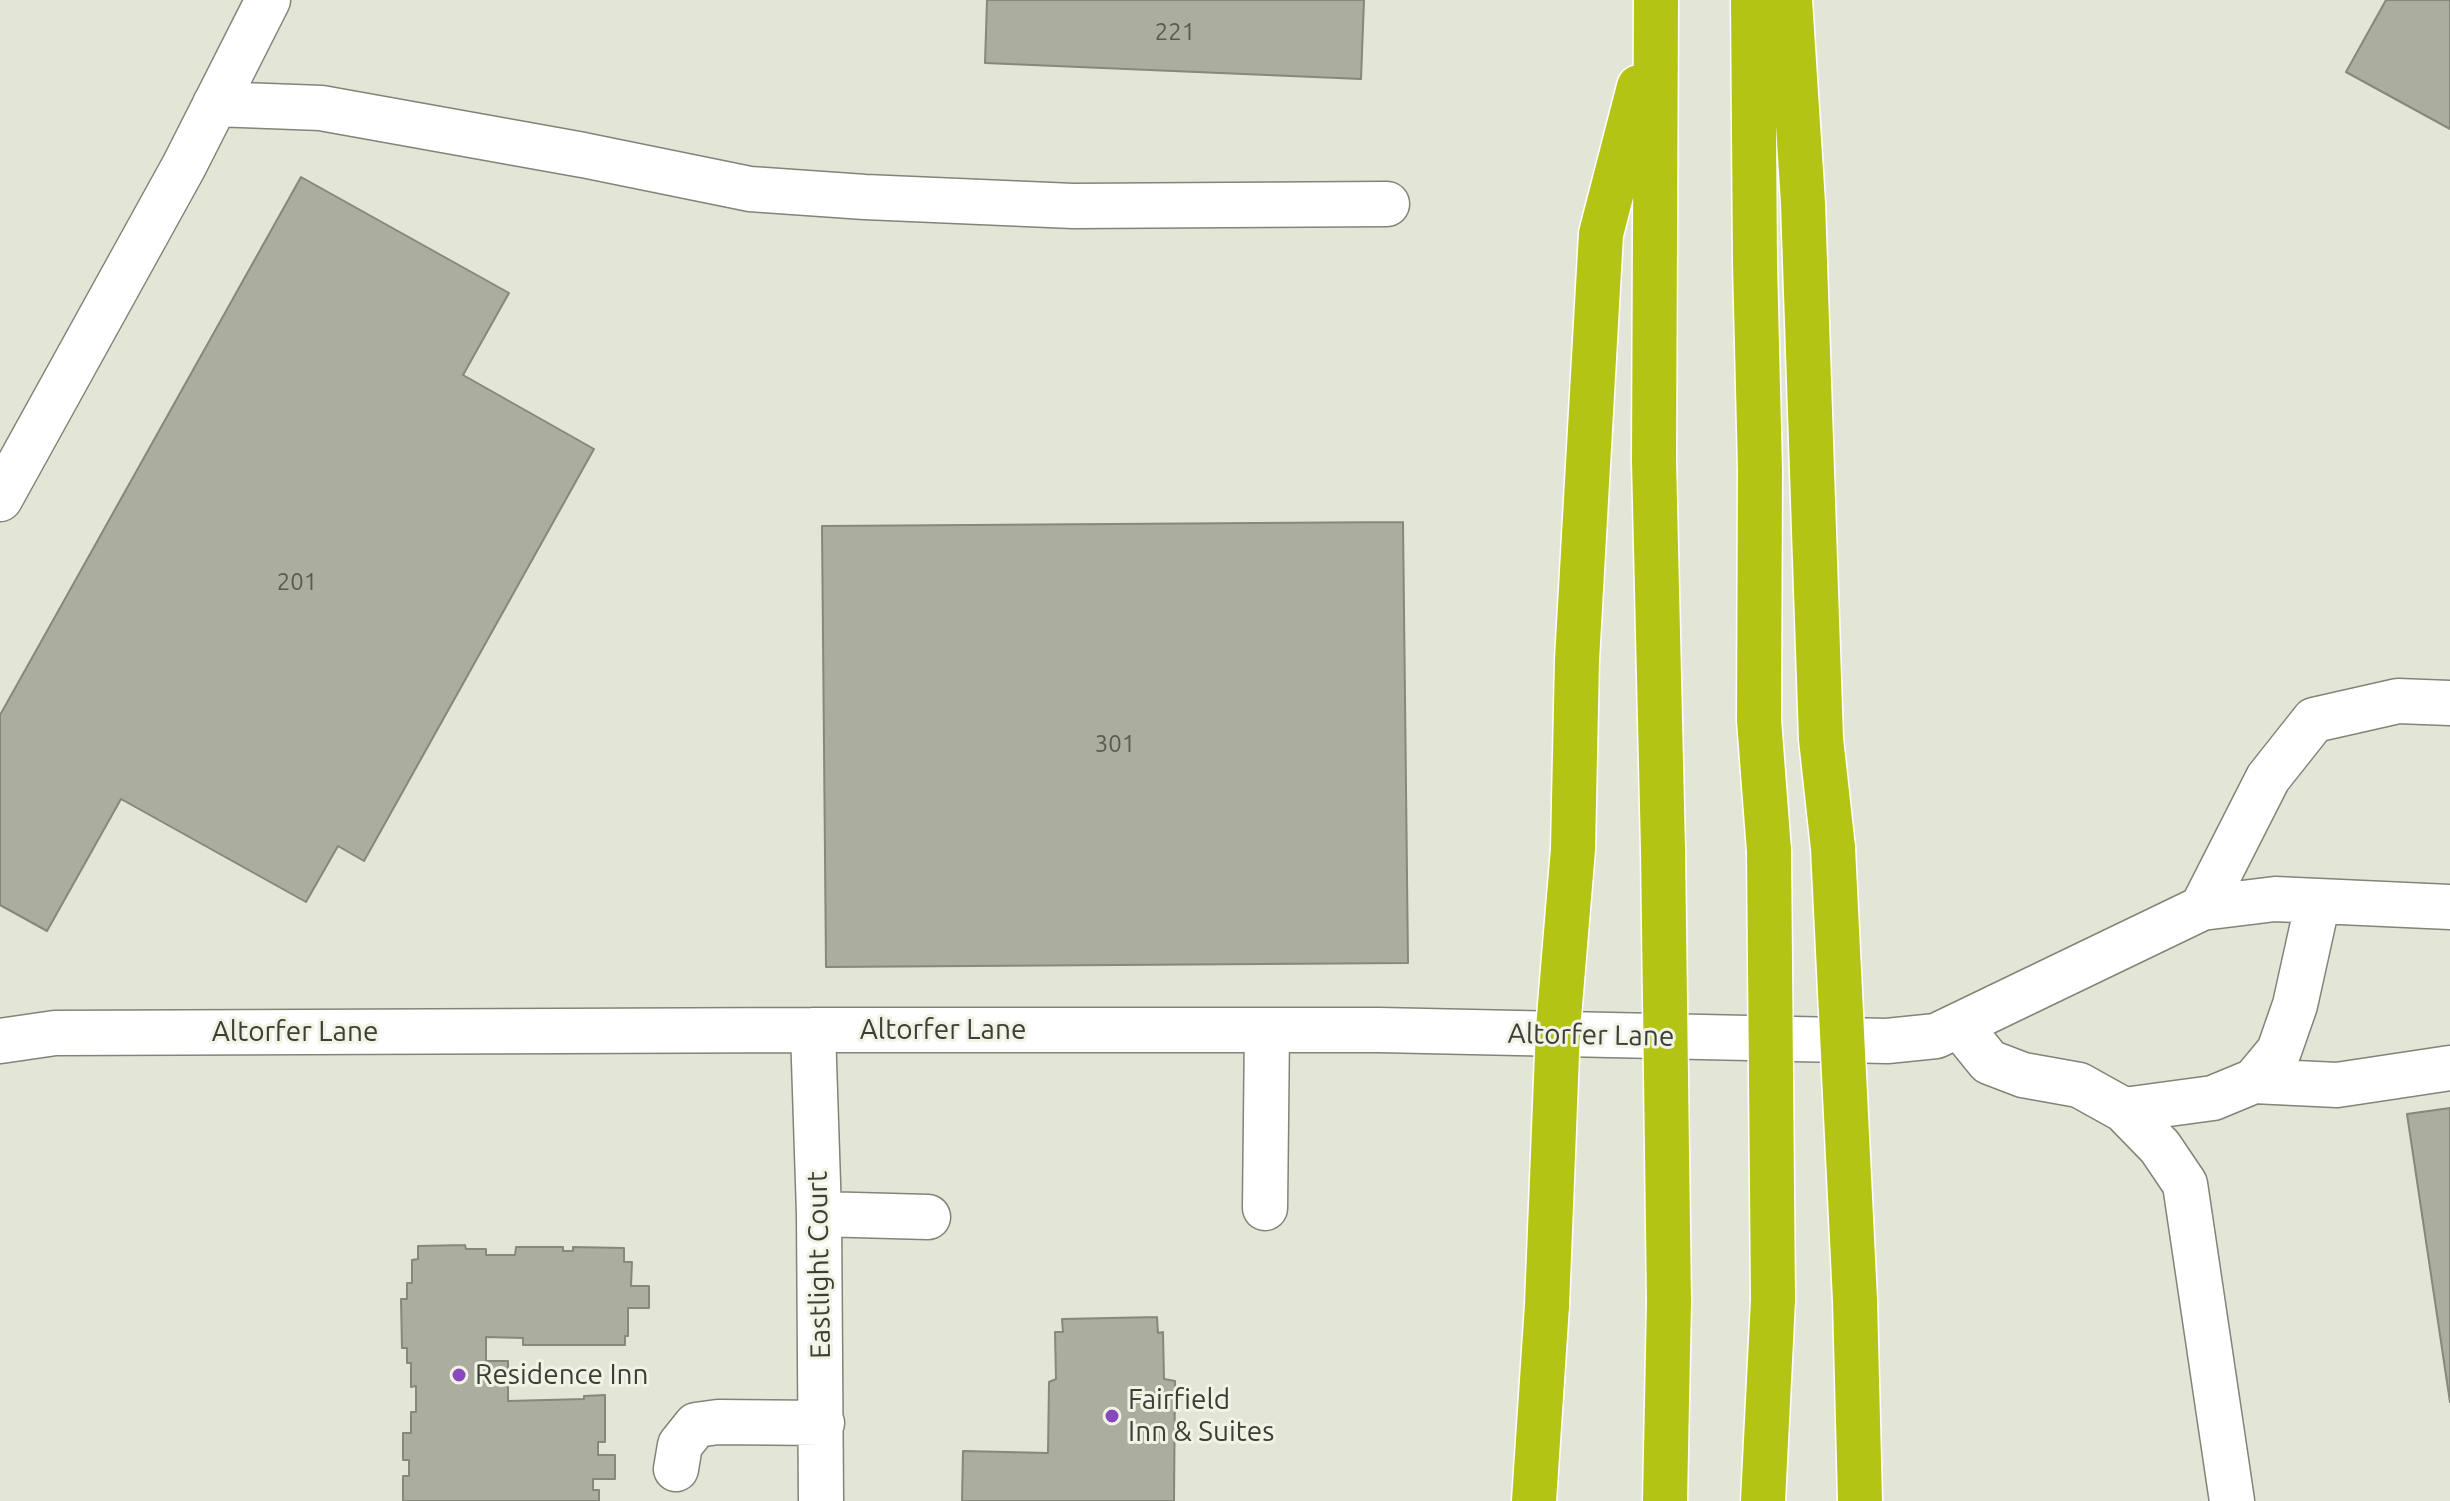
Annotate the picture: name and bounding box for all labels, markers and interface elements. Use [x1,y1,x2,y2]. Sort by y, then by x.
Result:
house number: 221 [1155,18,1195,46]
house number: 201 [277,568,317,596]
house number: 301 [1095,730,1135,758]
street label: Altorfer Lane [860,1013,1026,1047]
street label: Altorfer Lane [212,1015,378,1049]
street label: Altorfer Lane [1507,1017,1675,1053]
street label: Eastlight Court [801,1171,837,1359]
place label: Residence Inn [475,1358,649,1392]
marker: Residence Inn [450,1366,468,1384]
place label: Fairfield Inn & Suites [1128,1383,1274,1449]
marker: Fairfield Inn & Suites [1103,1407,1121,1425]

